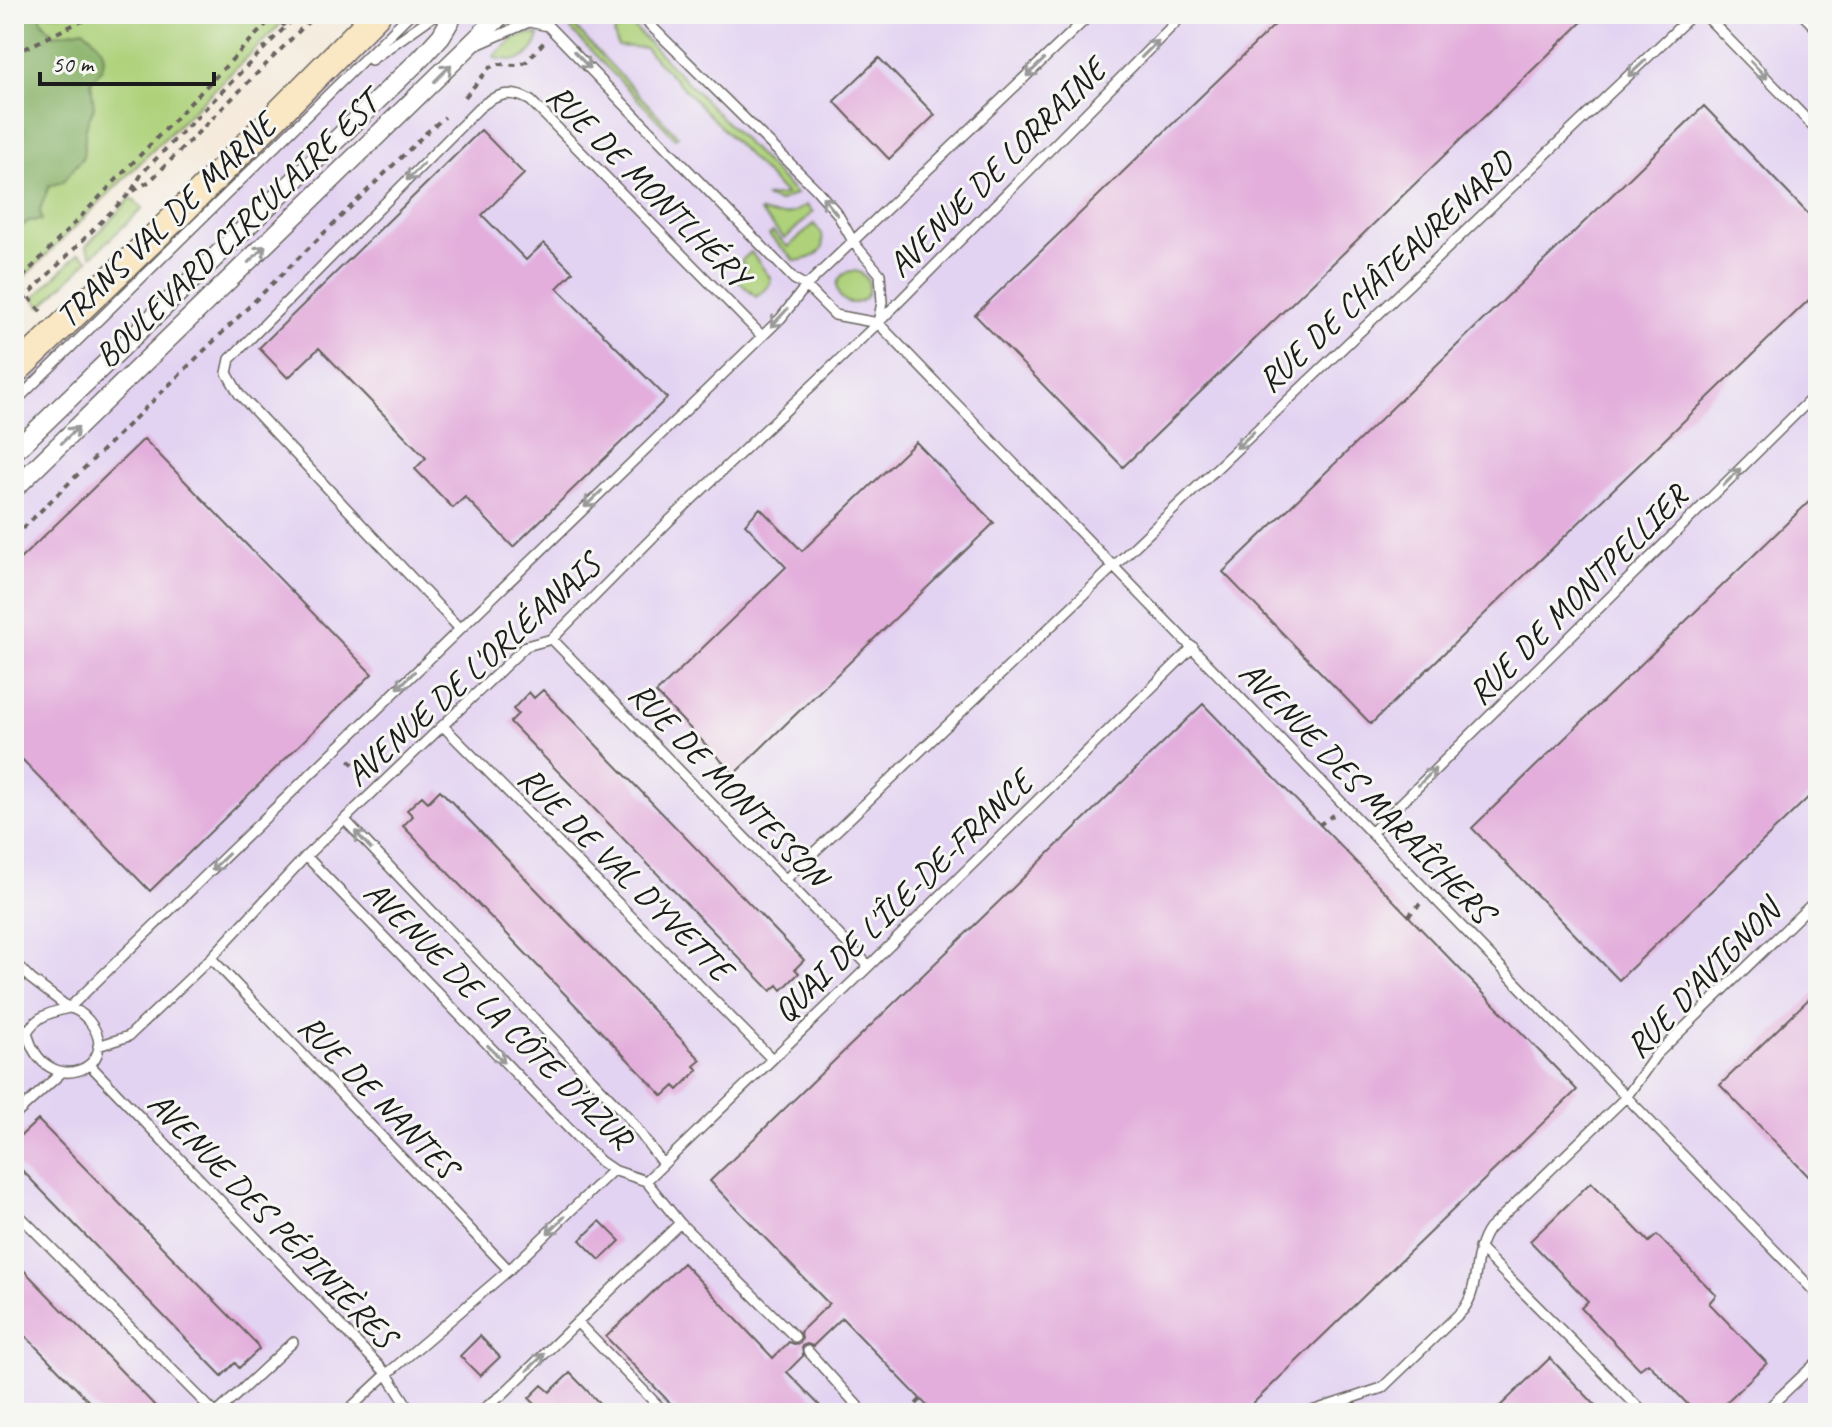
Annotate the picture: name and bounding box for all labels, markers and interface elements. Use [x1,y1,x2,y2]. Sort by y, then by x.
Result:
scale bar [40,36,214,86]
one-way arrow [1140,40,1159,59]
street label: AVENUE DE LORRAINE [878,46,1118,286]
text: 50 m [52,49,95,79]
one-way arrow [572,49,590,69]
one-way arrow [1026,58,1045,77]
one-way arrow [1628,58,1647,77]
one-way arrow [1749,60,1768,80]
one-way arrow [434,63,453,83]
street label: RUE DE MONTLHÉRY [538,74,763,300]
street label: BOULEVARD CIRCULAIRE EST [85,76,394,377]
street label: TRANS VAL DE MARNE [46,101,288,337]
street label: RUE DE CHÂTEAURENARD [1248,140,1524,401]
one-way arrow [406,162,425,181]
one-way arrow [821,196,839,217]
one-way arrow [247,244,267,263]
one-way arrow [770,308,789,328]
one-way arrow [60,425,80,444]
one-way arrow [1235,430,1255,449]
one-way arrow [1722,468,1741,487]
street label: RUE DE MONTPELLIER [1458,474,1698,714]
one-way arrow [584,489,603,508]
street label: AVENUE DE L'ORLÉANAIS [336,541,612,795]
street label: AVENUE DES MARAÎCHERS [1230,651,1507,936]
one-way arrow [397,670,416,690]
street label: RUE DE MONTESSON [620,673,841,899]
street label: RUE DE VAL D'YVETTE [509,757,745,993]
street label: QUAI DE L'ÎLE-DE-FRANCE [764,758,1044,1031]
one-way arrow [1417,768,1437,787]
one-way arrow [354,831,372,851]
one-way arrow [210,852,230,871]
street label: AVENUE DE LA CÔTE D'AZUR [355,871,644,1160]
street label: RUE D'AVIGNON [1616,886,1793,1067]
street label: RUE DE NANTES [289,1005,471,1191]
one-way arrow [487,1044,506,1064]
street label: AVENUE DES PÉPINIÈRES [139,1082,409,1360]
one-way arrow [547,1215,567,1233]
one-way arrow [526,1353,545,1372]

